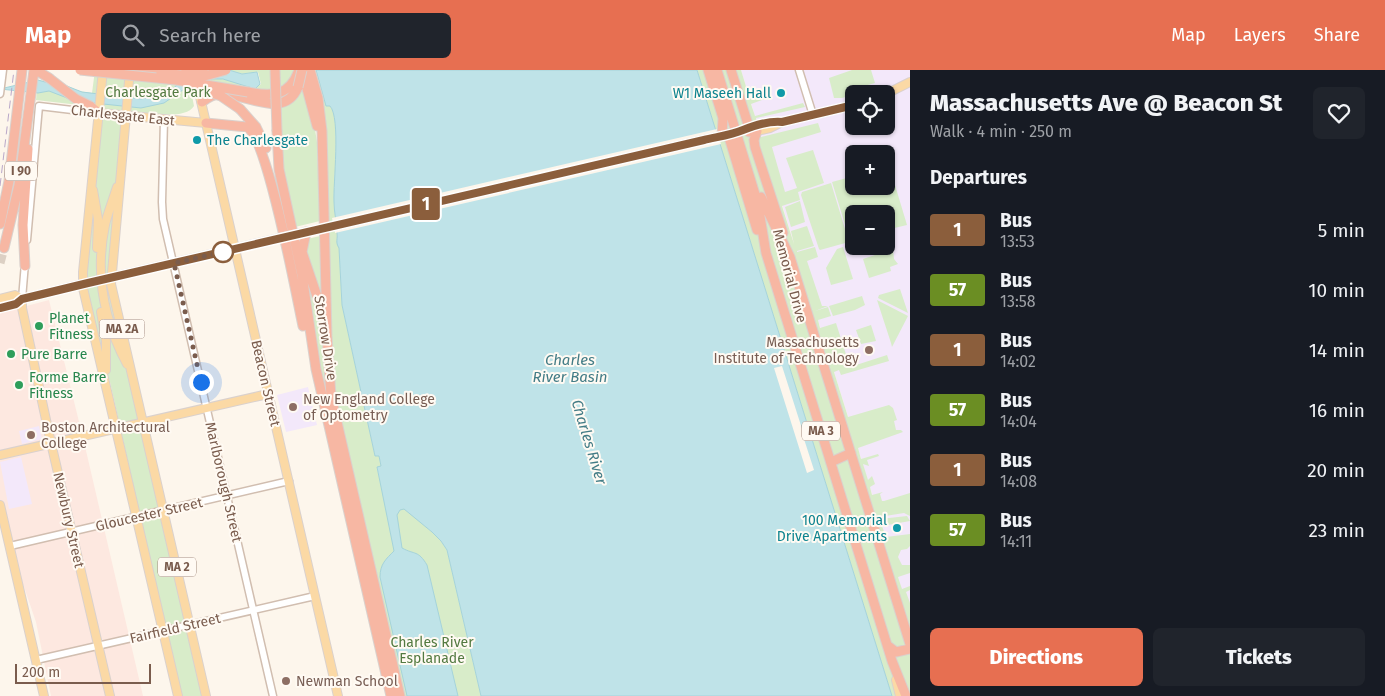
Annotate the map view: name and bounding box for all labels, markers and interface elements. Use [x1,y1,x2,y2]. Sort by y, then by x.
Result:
search box [101,13,451,58]
text: Map [25,21,71,49]
icon: search [119,21,147,49]
text: Search here [159,24,261,47]
text: Map [1171,24,1206,46]
text: Layers [1234,24,1286,46]
text: Share [1314,24,1360,46]
park label: Charlesgate Park [105,84,212,101]
place label: W1 Maseeh Hall [673,85,771,102]
map controls [845,85,895,255]
button: locate [845,85,895,135]
marker: W1 Maseeh Hall [775,87,787,99]
button: heart [1313,87,1365,139]
text: Massachusetts Ave @ Beacon St [930,89,1282,117]
street label: Charlesgate East [70,102,177,130]
text: Walk · 4 min · 250 m [930,122,1072,141]
place label: The Charlesgate [207,132,308,149]
marker: The Charlesgate [191,134,203,146]
button: + [845,145,895,195]
road number: I 90 [5,162,37,180]
text: Departures [930,166,1027,189]
line badge: 1 [410,188,442,220]
text: 1 [422,193,430,215]
button: − [845,205,895,255]
text: Bus [1000,209,1032,232]
text: 1 [953,219,962,241]
text: 5 min [1318,219,1365,242]
street label: Memorial Drive [769,227,810,325]
text: 13:53 [1000,232,1035,251]
unlabelled marker [212,241,234,263]
text: Bus [1000,269,1032,292]
text: 57 [949,279,966,301]
text: 10 min [1308,279,1365,302]
text: 13:58 [1000,292,1036,311]
street label: Storrow Drive [310,294,341,382]
place label: Planet Fitness [49,310,94,343]
marker: Planet Fitness [33,320,45,332]
road number: MA 2A [100,320,144,338]
text: Bus [1000,329,1032,352]
place label: Massachusetts Institute of Technology [713,334,859,367]
street label: Beacon Street [247,338,284,429]
text: 1 [953,339,962,361]
text: 14 min [1309,339,1365,362]
marker: Massachusetts Institute of Technology [863,344,875,356]
place label: Pure Barre [21,346,87,363]
marker: Pure Barre [5,348,17,360]
water label: Charles River Basin [532,351,608,386]
text: 14:02 [1000,352,1036,371]
place label: Forme Barre Fitness [29,369,106,402]
your location [189,370,214,395]
marker: Forme Barre Fitness [13,379,25,391]
text: Bus [1000,389,1032,412]
place label: New England College of Optometry [303,391,435,424]
water label: Charles River [568,397,611,488]
text: 57 [949,399,966,421]
text: 16 min [1309,399,1365,422]
marker: New England College of Optometry [287,401,299,413]
text: 14:04 [1000,412,1037,431]
place label: Boston Architectural College [41,419,170,452]
street label: Marlborough Street [201,420,246,545]
road number: MA 3 [802,422,840,441]
marker: Boston Architectural College [25,429,37,441]
text: Bus [1000,449,1032,472]
text: 1 [953,459,962,481]
text: 20 min [1307,459,1365,482]
street label: Newbury Street [49,471,88,571]
text: 14:08 [1000,472,1037,491]
street label: Gloucester Street [94,494,205,535]
text: Bus [1000,509,1032,532]
place label: 100 Memorial Drive Apartments [777,512,887,545]
text: 57 [949,519,966,541]
text: 23 min [1308,519,1365,542]
marker: 100 Memorial Drive Apartments [891,522,903,534]
text: 14:11 [1000,532,1032,551]
road number: MA 2 [158,558,196,577]
street label: Fairfield Street [128,610,223,647]
button: Directions [930,628,1143,686]
button: Tickets [1153,628,1365,686]
park label: Charles River Esplanade [390,634,474,667]
scale bar [15,661,151,684]
text: 200 m [22,664,60,681]
place label: Newman School [296,673,398,690]
marker: Newman School [280,675,292,687]

